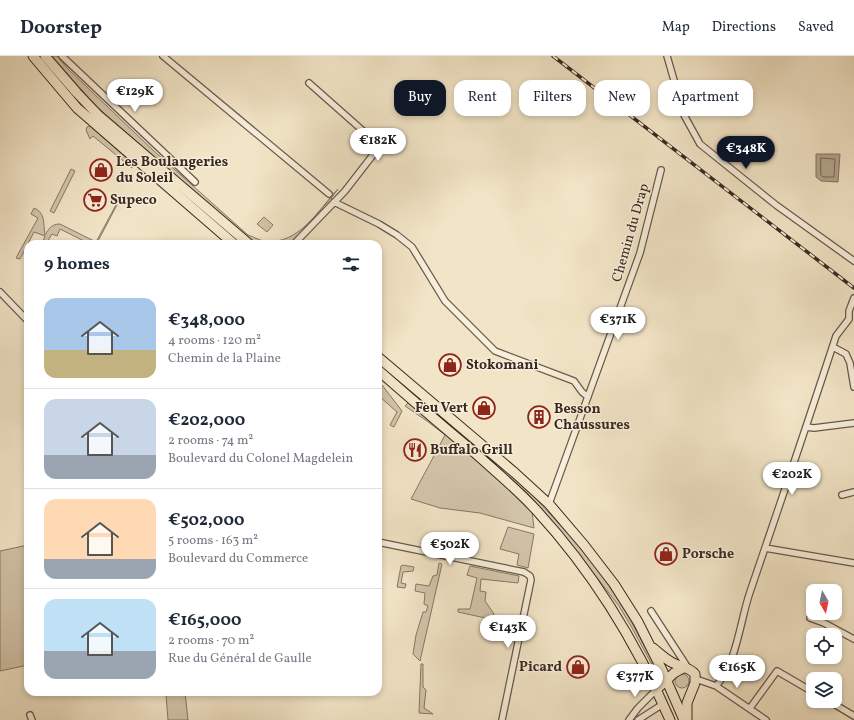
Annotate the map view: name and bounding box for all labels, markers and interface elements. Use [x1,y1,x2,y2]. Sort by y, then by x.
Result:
text: Doorstep [20,15,102,41]
text: Map [662,18,690,37]
text: Directions [712,18,776,37]
text: Saved [798,18,834,37]
pin: €129K [107,79,163,113]
chip: Buy [394,80,446,116]
chip: Rent [454,80,511,116]
chip: Filters [519,80,586,116]
chip: New [594,80,650,116]
chip: Apartment [658,80,753,116]
text: €129K [116,83,154,101]
pin: €182K [350,128,406,162]
text: €182K [359,132,397,150]
pin: €348K [718,136,774,170]
text: €348K [726,140,766,158]
place label: Les Boulangeries du Soleil [116,153,228,188]
shop icon: Les Boulangeries du Soleil [88,157,114,183]
street label: Chemin du Drap [608,182,654,284]
supermarket icon: Supeco [82,187,108,213]
place label: Supeco [110,191,157,210]
text: 9 homes [44,253,110,276]
icon: filters [340,253,362,275]
pin: €371K [590,307,646,341]
text: €348,000 [168,309,245,332]
text: €371K [599,311,637,329]
icon: home [76,314,124,362]
text: 4 rooms · 120 m² [168,332,261,350]
text: Chemin de la Plaine [168,350,281,368]
shop icon: Stokomani [437,352,463,378]
place label: Stokomani [466,356,539,375]
shop icon: Feu Vert [471,395,497,421]
place label: Feu Vert [415,399,468,418]
place label: Besson Chaussures [554,400,630,435]
building icon: Besson Chaussures [526,404,552,430]
text: €202,000 [168,409,245,432]
icon: home [76,415,124,463]
text: 2 rooms · 74 m² [168,432,253,450]
restaurant icon: Buffalo Grill [402,437,428,463]
place label: Buffalo Grill [430,441,513,460]
text: Boulevard du Colonel Magdelein [168,450,353,468]
pin: €202K [764,462,820,496]
text: €202K [772,466,812,484]
text: €502,000 [168,509,245,532]
icon: home [76,515,124,563]
text: 5 rooms · 163 m² [168,532,258,550]
pin: €502K [422,532,478,566]
text: €502K [430,536,470,554]
shop icon: Porsche [653,541,679,567]
place label: Porsche [682,545,734,564]
text: Boulevard du Commerce [168,550,308,568]
north arrow [806,584,842,620]
map controls [806,584,842,708]
text: €165,000 [168,609,242,632]
icon: home [76,615,124,663]
pin: €143K [480,615,536,649]
text: €143K [489,619,527,637]
button: locate [806,628,842,664]
text: 2 rooms · 70 m² [168,632,254,650]
text: Rue du Général de Gaulle [168,650,312,668]
shop icon: Picard [565,654,591,680]
pin: €165K [709,655,765,689]
place label: Picard [519,658,562,677]
text: €165K [718,659,756,677]
pin: €377K [607,664,663,698]
text: €377K [616,668,654,686]
button: layers [806,672,842,708]

